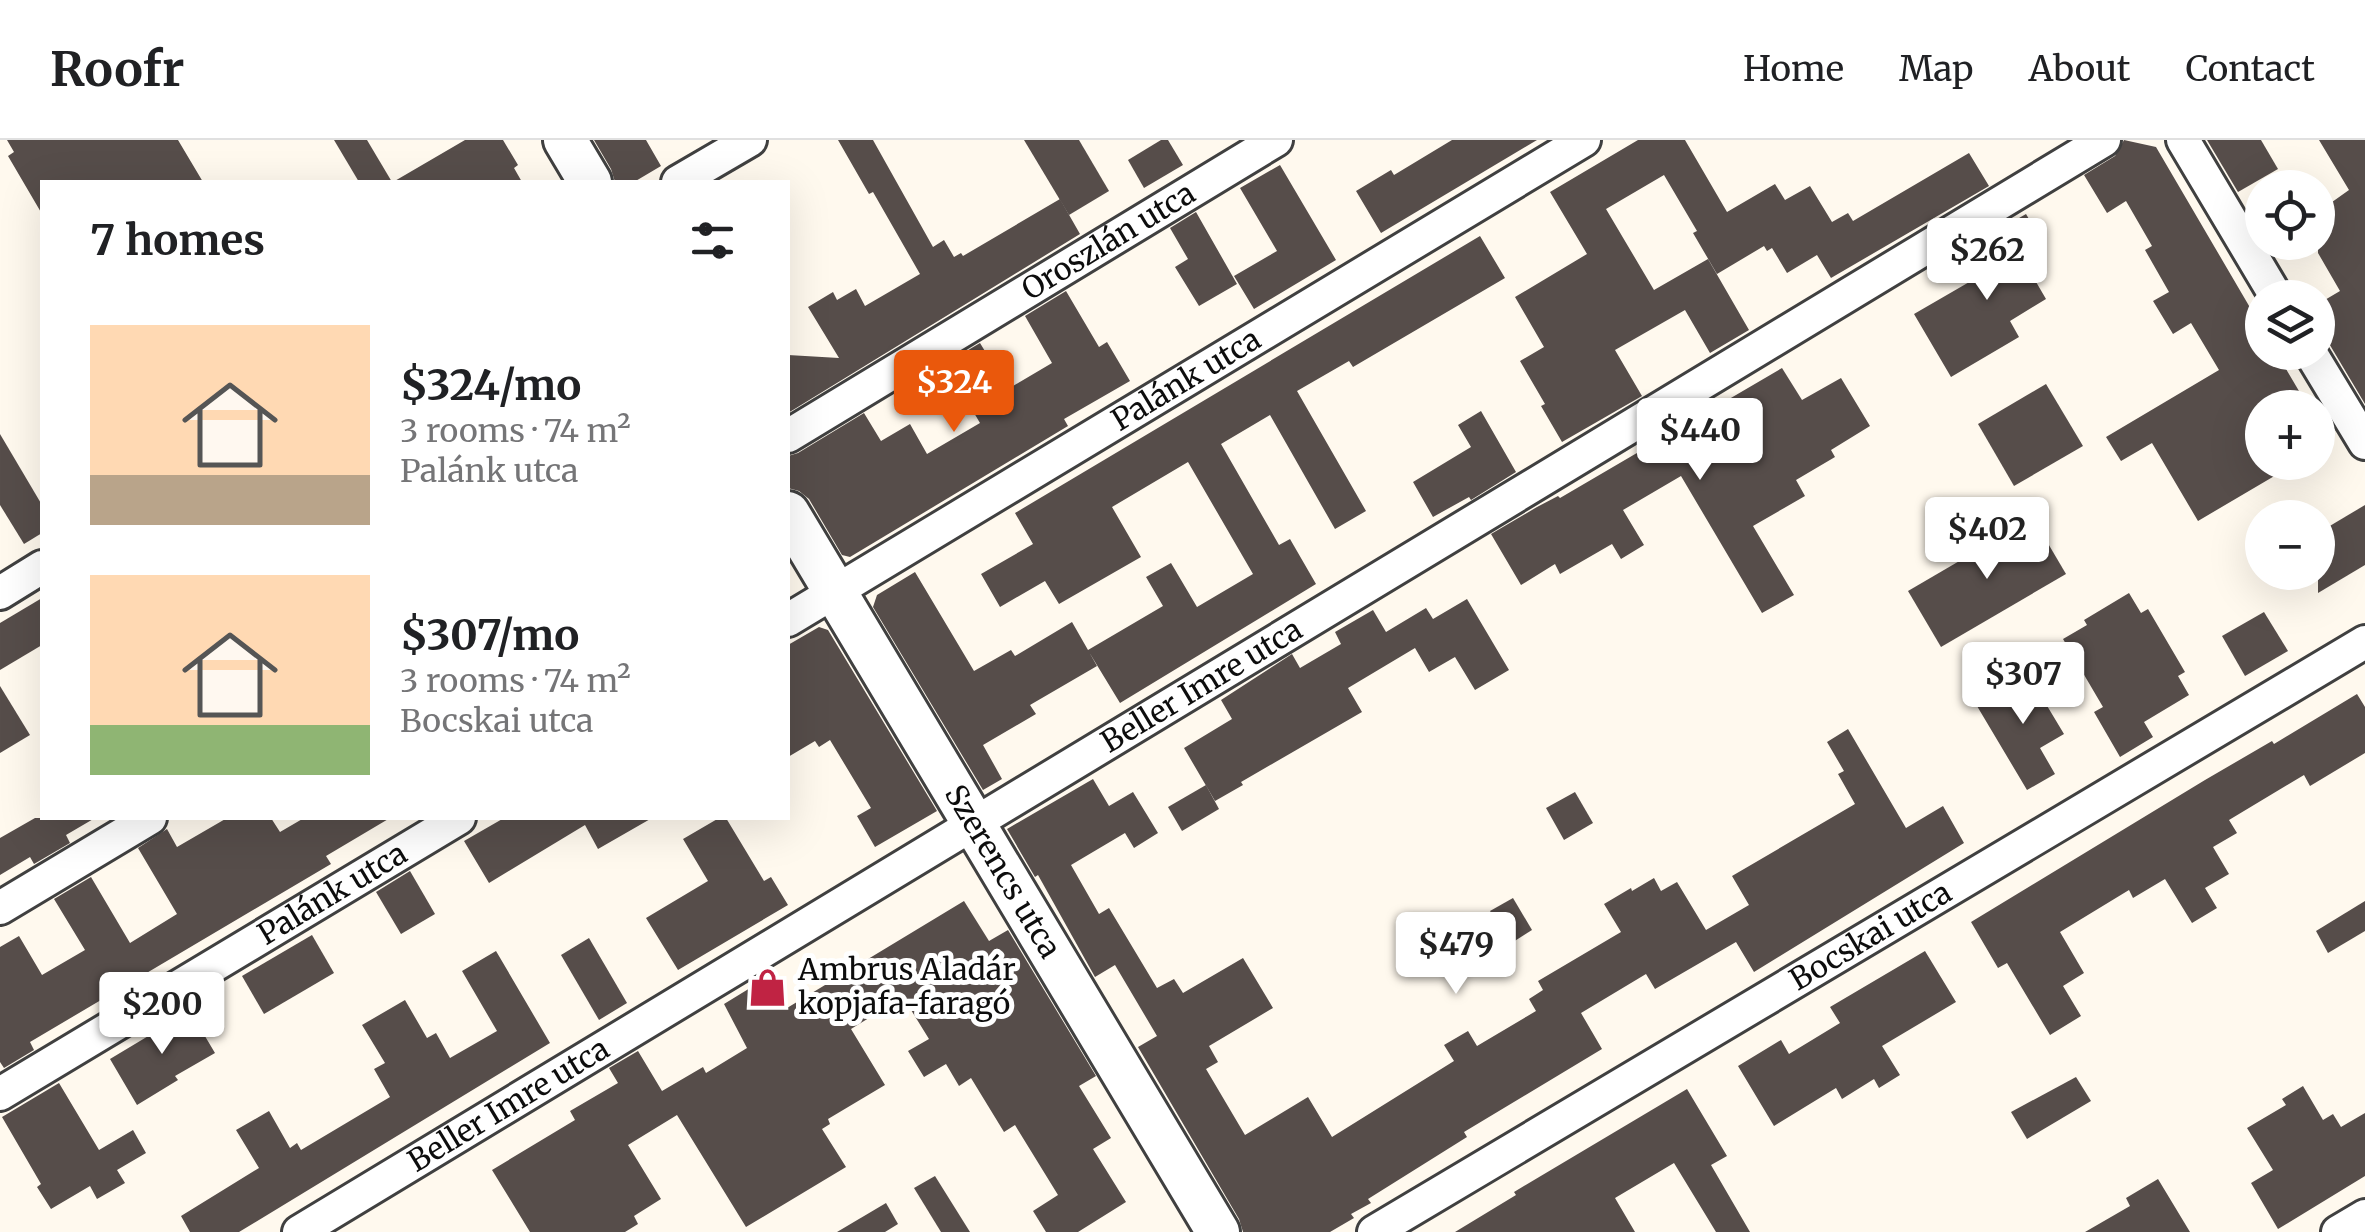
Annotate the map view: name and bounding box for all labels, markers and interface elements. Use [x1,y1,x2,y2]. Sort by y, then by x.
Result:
text: Roofr [50,39,184,99]
text: Home [1743,47,1844,91]
text: Map [1899,47,1974,91]
text: About [2029,47,2130,91]
text: Contact [2185,47,2315,91]
map controls [2245,170,2335,590]
button: locate [2245,170,2335,260]
street label: Oroszlán utca [1014,174,1202,308]
icon: filters [685,213,740,268]
text: 7 homes [90,214,265,266]
pin: $262 [1928,218,2046,303]
text: $262 [1949,230,2025,270]
button: layers [2245,280,2335,370]
street label: Palánk utca [1104,320,1267,438]
pin: $324 [895,350,1013,435]
text: $324/mo [400,359,581,411]
text: $324 [916,362,992,402]
icon: home [170,365,290,485]
button: + [2245,390,2335,480]
pin: $440 [1641,398,1759,483]
text: $440 [1659,410,1741,450]
text: 3 rooms · 74 m² [400,411,631,451]
text: Palánk utca [400,451,578,491]
pin: $402 [1928,497,2046,582]
button: − [2245,500,2335,590]
text: $402 [1947,509,2027,549]
text: $307/mo [400,609,579,661]
street label: Beller Imre utca [1094,610,1309,760]
icon: home [170,615,290,735]
pin: $307 [1964,642,2082,727]
text: $307 [1984,654,2062,694]
text: 3 rooms · 74 m² [400,661,631,701]
text: Bocskai utca [400,701,594,741]
street label: Szerencs utca [937,778,1070,965]
street label: Palánk utca [251,834,413,953]
street label: Bocskai utca [1782,873,1958,998]
pin: $479 [1397,912,1515,997]
text: $479 [1418,924,1494,964]
place label: Ambrus Aladár kopjafa-faragó [797,950,1016,1022]
shop icon: Ambrus Aladár kopjafa-faragó [747,966,789,1008]
pin: $200 [103,972,221,1057]
text: $200 [121,984,203,1024]
street label: Beller Imre utca [401,1029,616,1180]

